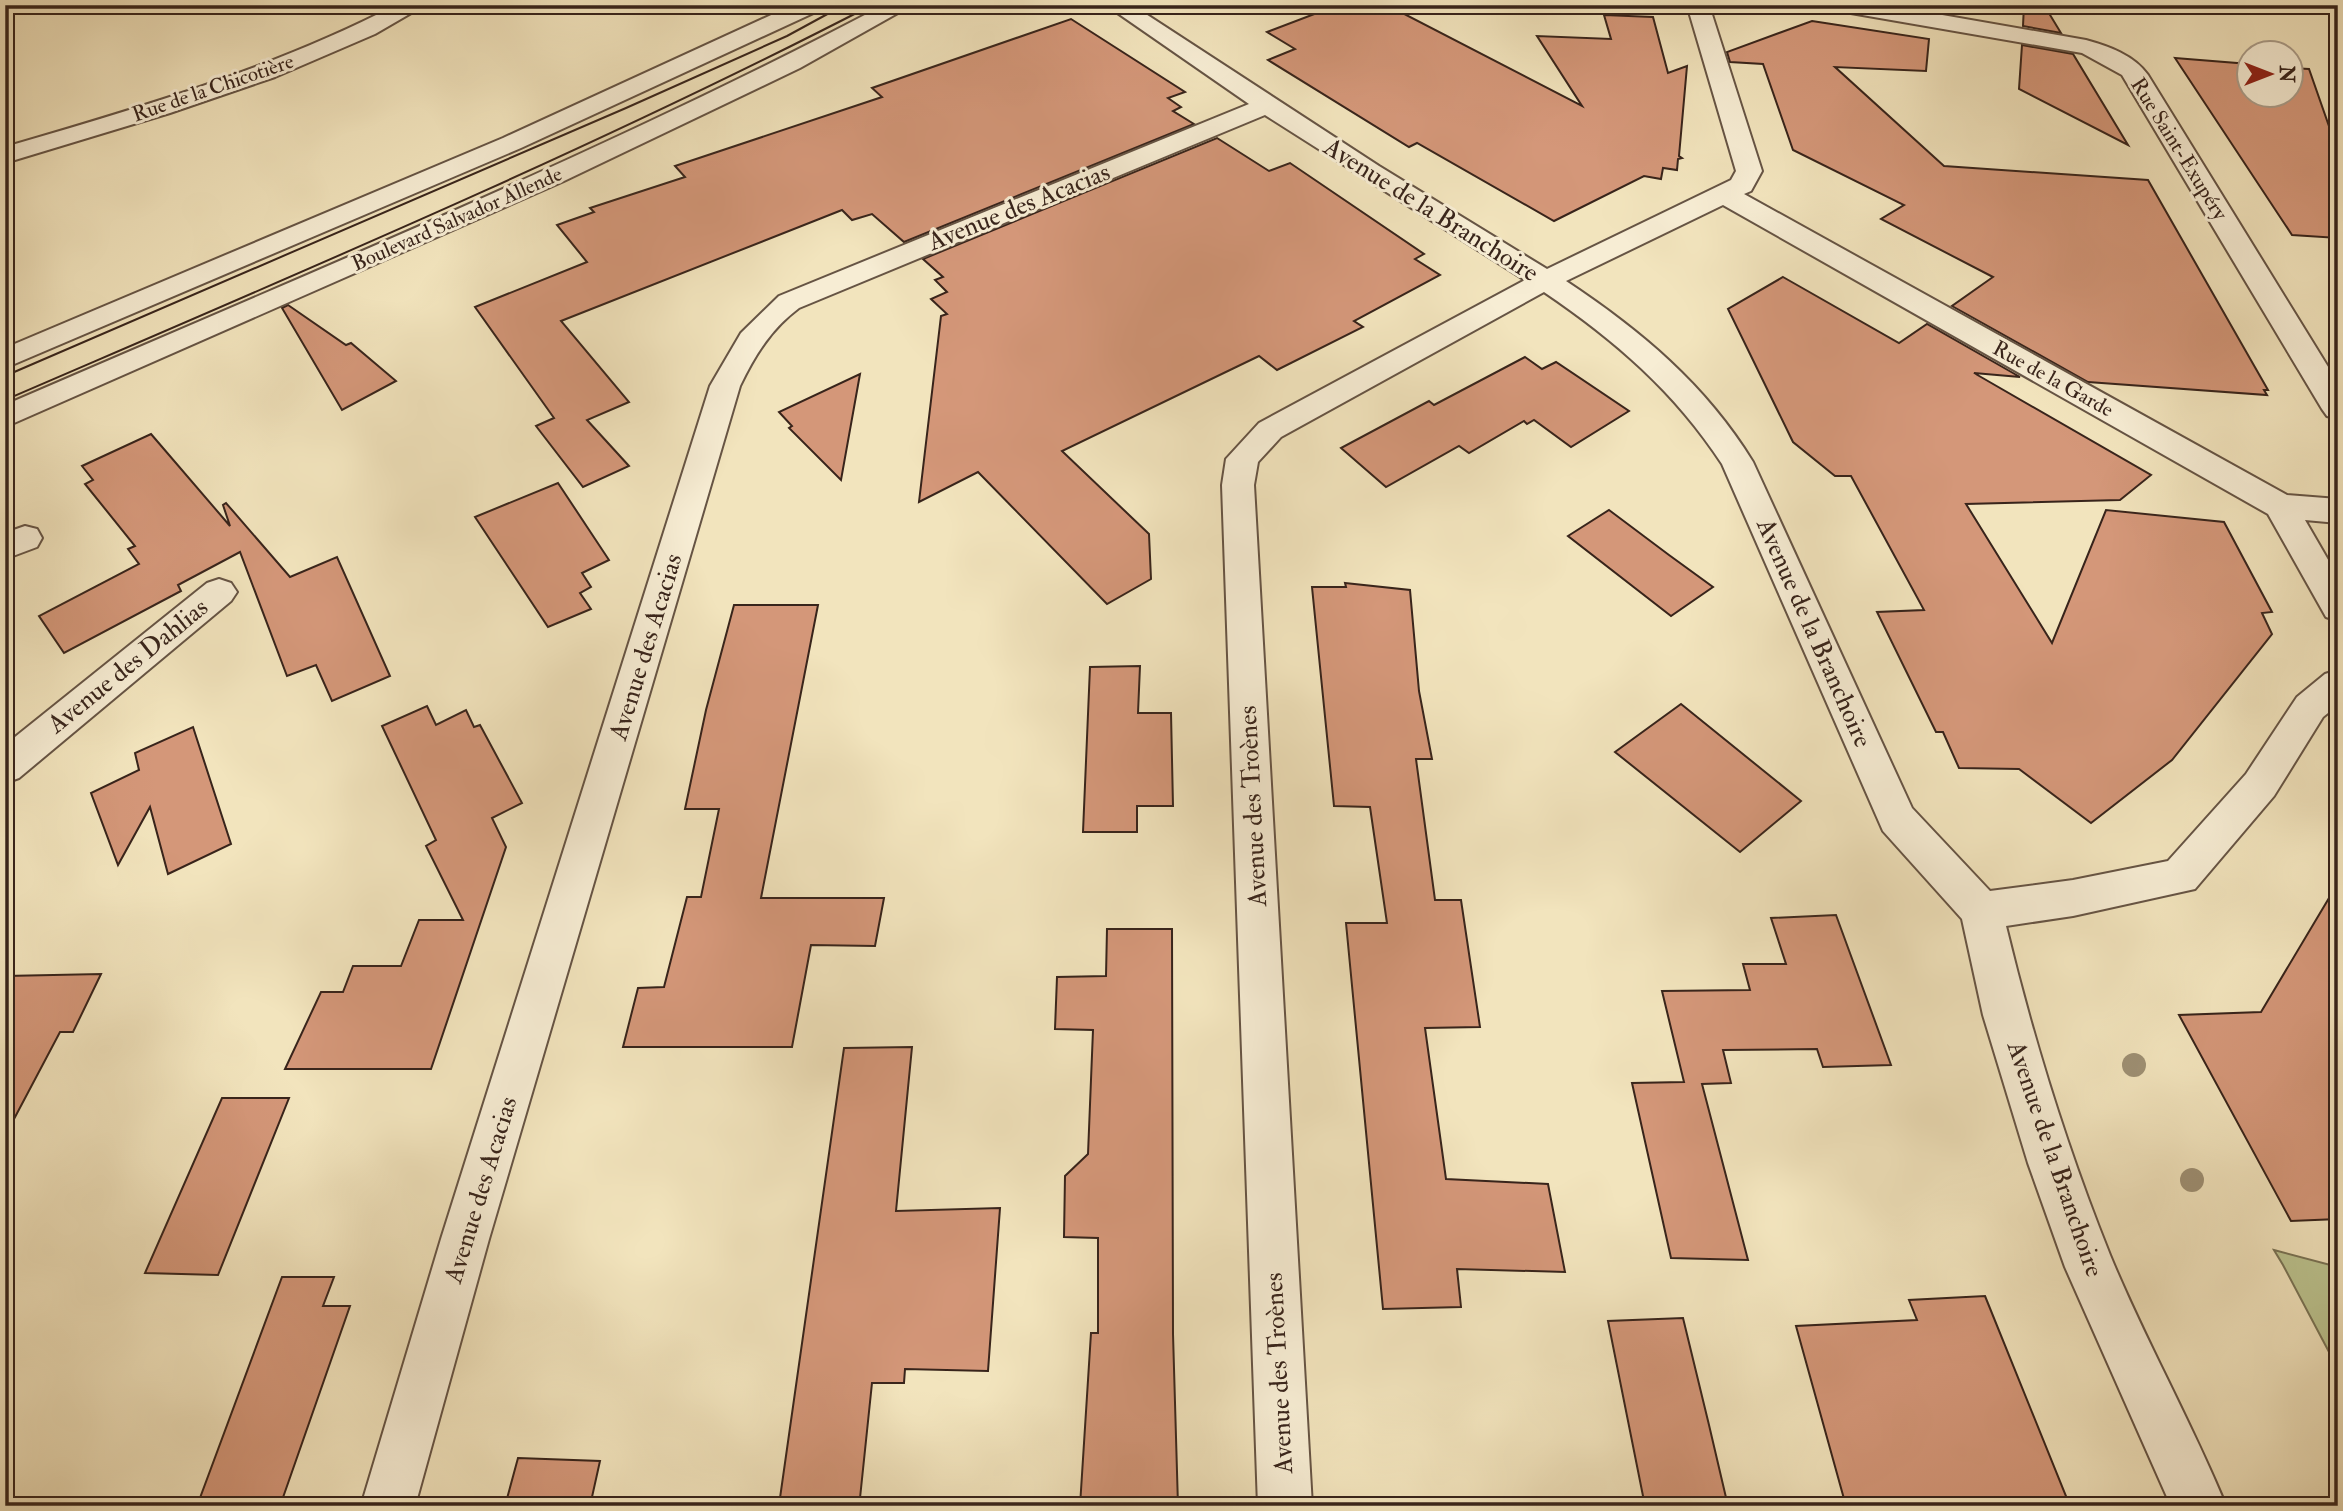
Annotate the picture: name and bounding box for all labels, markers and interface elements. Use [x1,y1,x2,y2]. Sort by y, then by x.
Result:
north arrow [2234,38,2304,108]
street label: Rue de la Chicotière [129,48,297,128]
text: N [2274,64,2298,83]
street label: Rue Saint-Exupéry [2124,73,2234,226]
street label: Avenue de la Branchoire [1317,130,1544,289]
street label: Avenue des Acacias [922,156,1115,258]
street label: Boulevard Salvador Allende [348,160,567,278]
street label: Rue de la Garde [1988,335,2118,423]
street label: Avenue de la Branchoire [1749,513,1879,753]
street label: Avenue des Acacias [602,550,690,745]
street label: Avenue des Dahlias [40,591,215,741]
street label: Avenue des Troènes [1232,704,1274,908]
street label: Avenue de la Branchoire [1999,1036,2110,1281]
street label: Avenue des Acacias [437,1093,525,1288]
street label: Avenue des Troènes [1258,1271,1300,1475]

